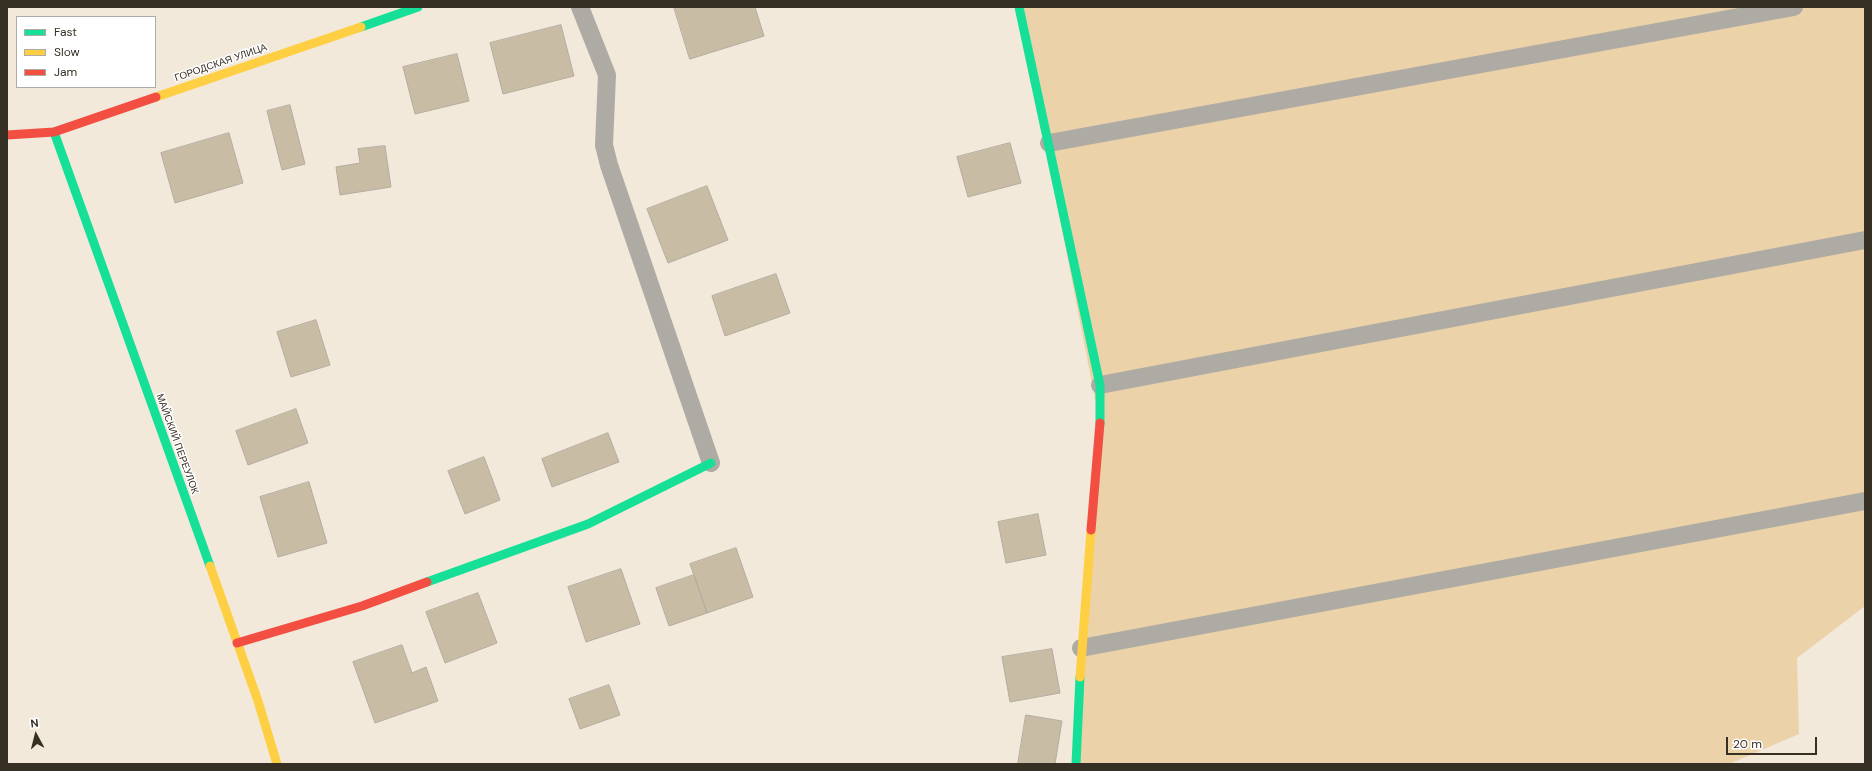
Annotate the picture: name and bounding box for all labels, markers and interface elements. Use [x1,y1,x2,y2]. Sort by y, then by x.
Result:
legend [16,16,156,88]
text: Fast [54,24,77,40]
street label: ГОРОДСКАЯ УЛИЦА [173,42,269,84]
text: Slow [54,44,80,60]
text: Jam [54,64,77,80]
street label: МАЙСКИЙ ПЕРЕУЛОК [153,392,201,496]
north arrow [16,715,56,755]
text: N [30,716,39,731]
scale bar [1728,729,1819,755]
text: 20 m [1733,736,1762,752]

